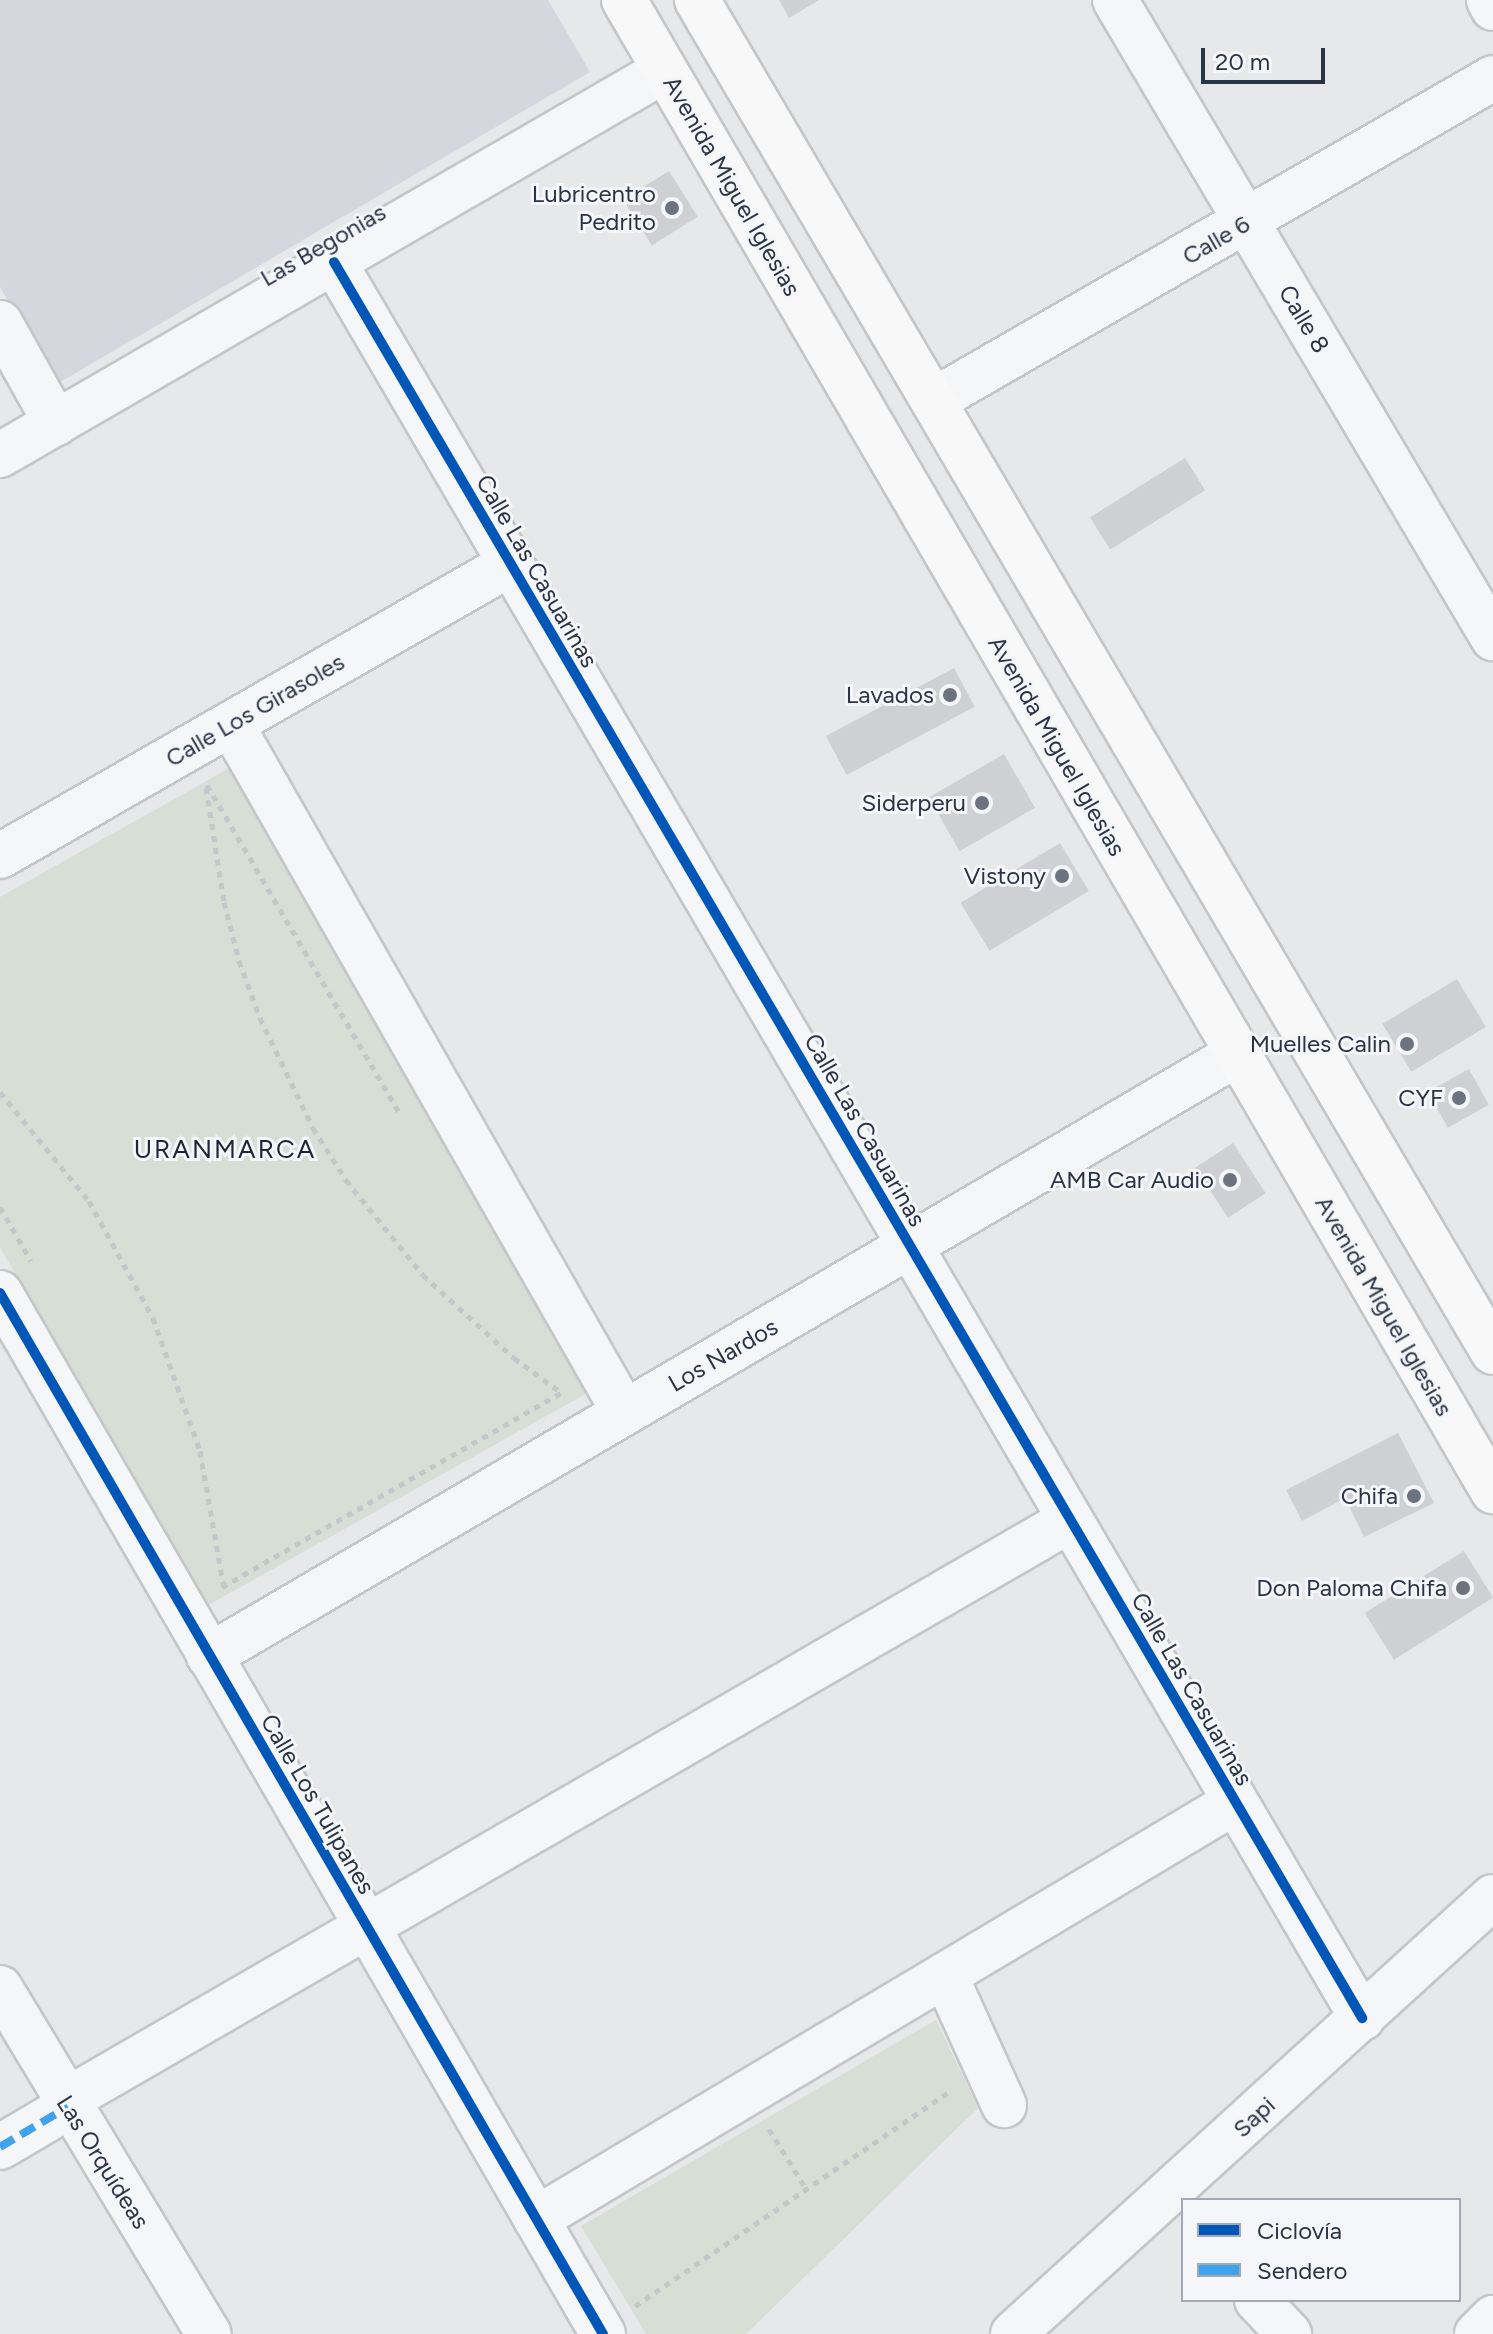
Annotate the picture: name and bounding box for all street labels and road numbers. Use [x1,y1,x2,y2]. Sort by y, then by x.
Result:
street label: Avenida Miguel Iglesias [657,71,807,301]
street label: Las Begonias [255,198,391,292]
street label: Calle 6 [1177,209,1255,271]
street label: Calle 8 [1273,280,1335,358]
street label: Calle Las Casuarinas [470,469,604,673]
street label: Avenida Miguel Iglesias [982,631,1132,861]
street label: Calle Los Girasoles [161,647,349,773]
street label: Calle Las Casuarinas [798,1028,932,1232]
street label: Avenida Miguel Iglesias [1309,1191,1459,1421]
street label: Los Nardos [663,1312,783,1398]
street label: Calle Las Casuarinas [1125,1587,1259,1791]
street label: Calle Los Tulipanes [255,1709,381,1899]
street label: Las Orquídeas [51,2090,155,2234]
street label: Sapi [1227,2091,1281,2143]

